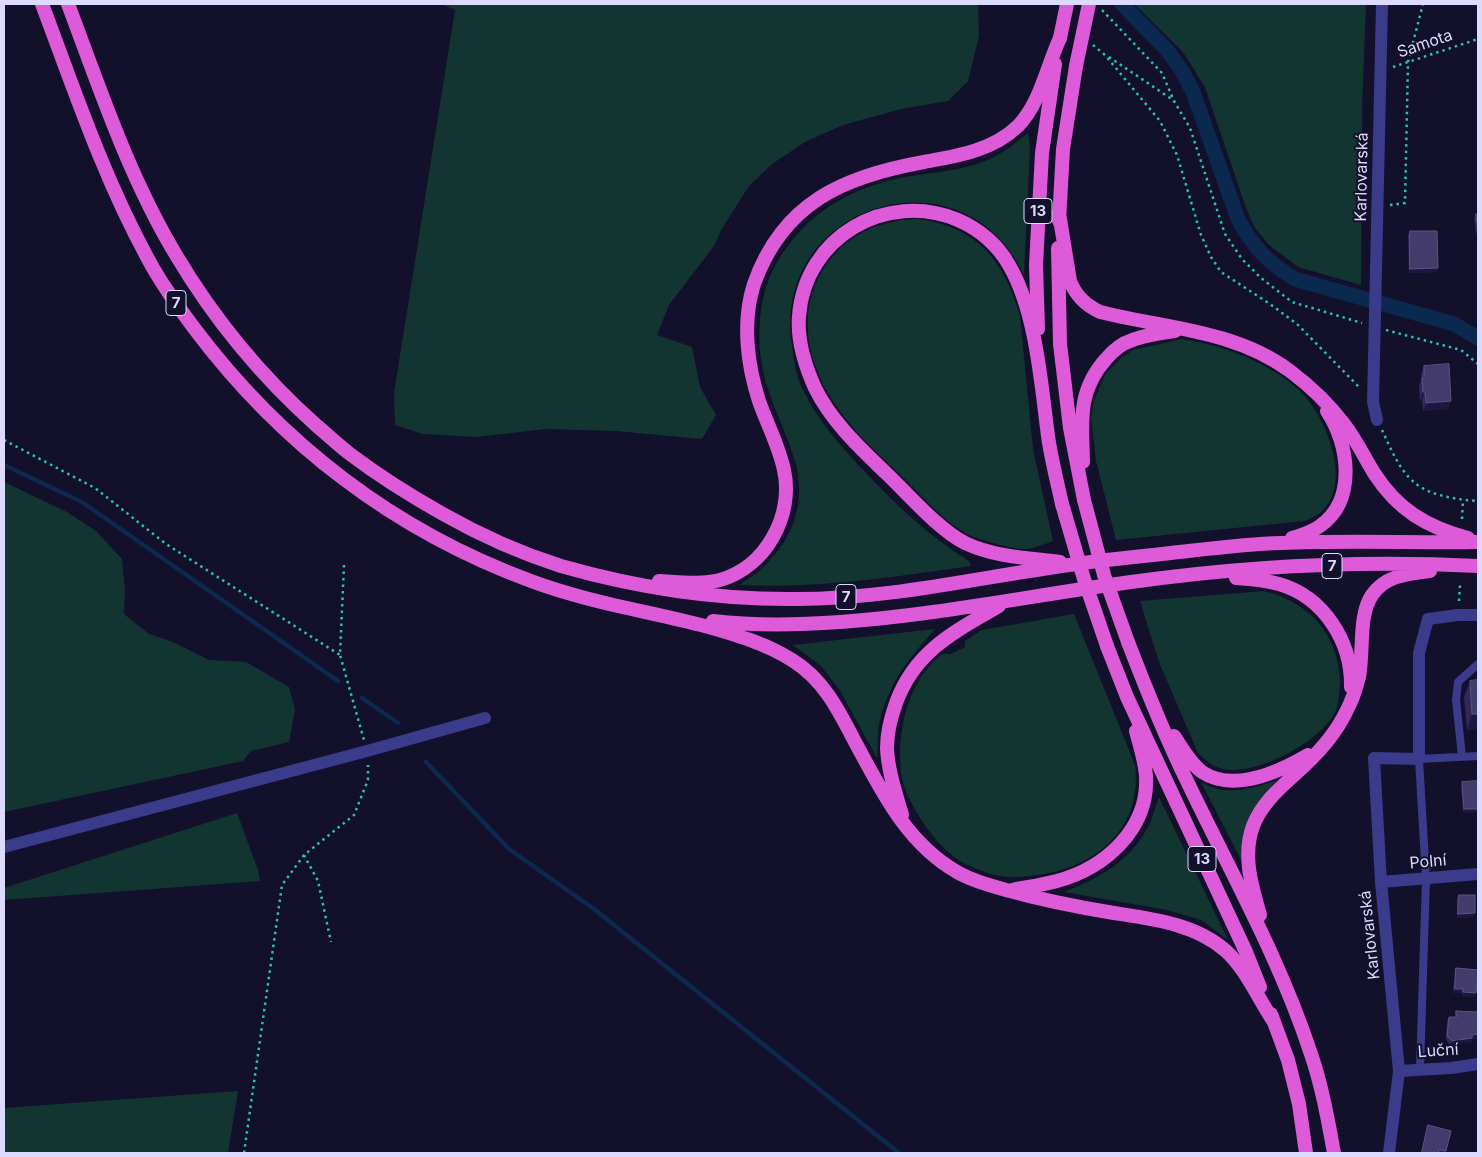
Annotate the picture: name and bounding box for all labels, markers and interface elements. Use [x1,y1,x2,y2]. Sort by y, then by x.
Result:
street label: Samota [1395,26,1455,62]
street label: Karlovarská [1352,132,1372,222]
road number: 13 [1024,198,1052,224]
road number: 7 [166,290,186,316]
road number: 7 [1322,554,1342,578]
road number: 7 [836,584,856,610]
road number: 13 [1188,846,1216,872]
street label: Polní [1409,851,1447,873]
street label: Karlovarská [1356,890,1384,980]
street label: Luční [1417,1040,1459,1062]

